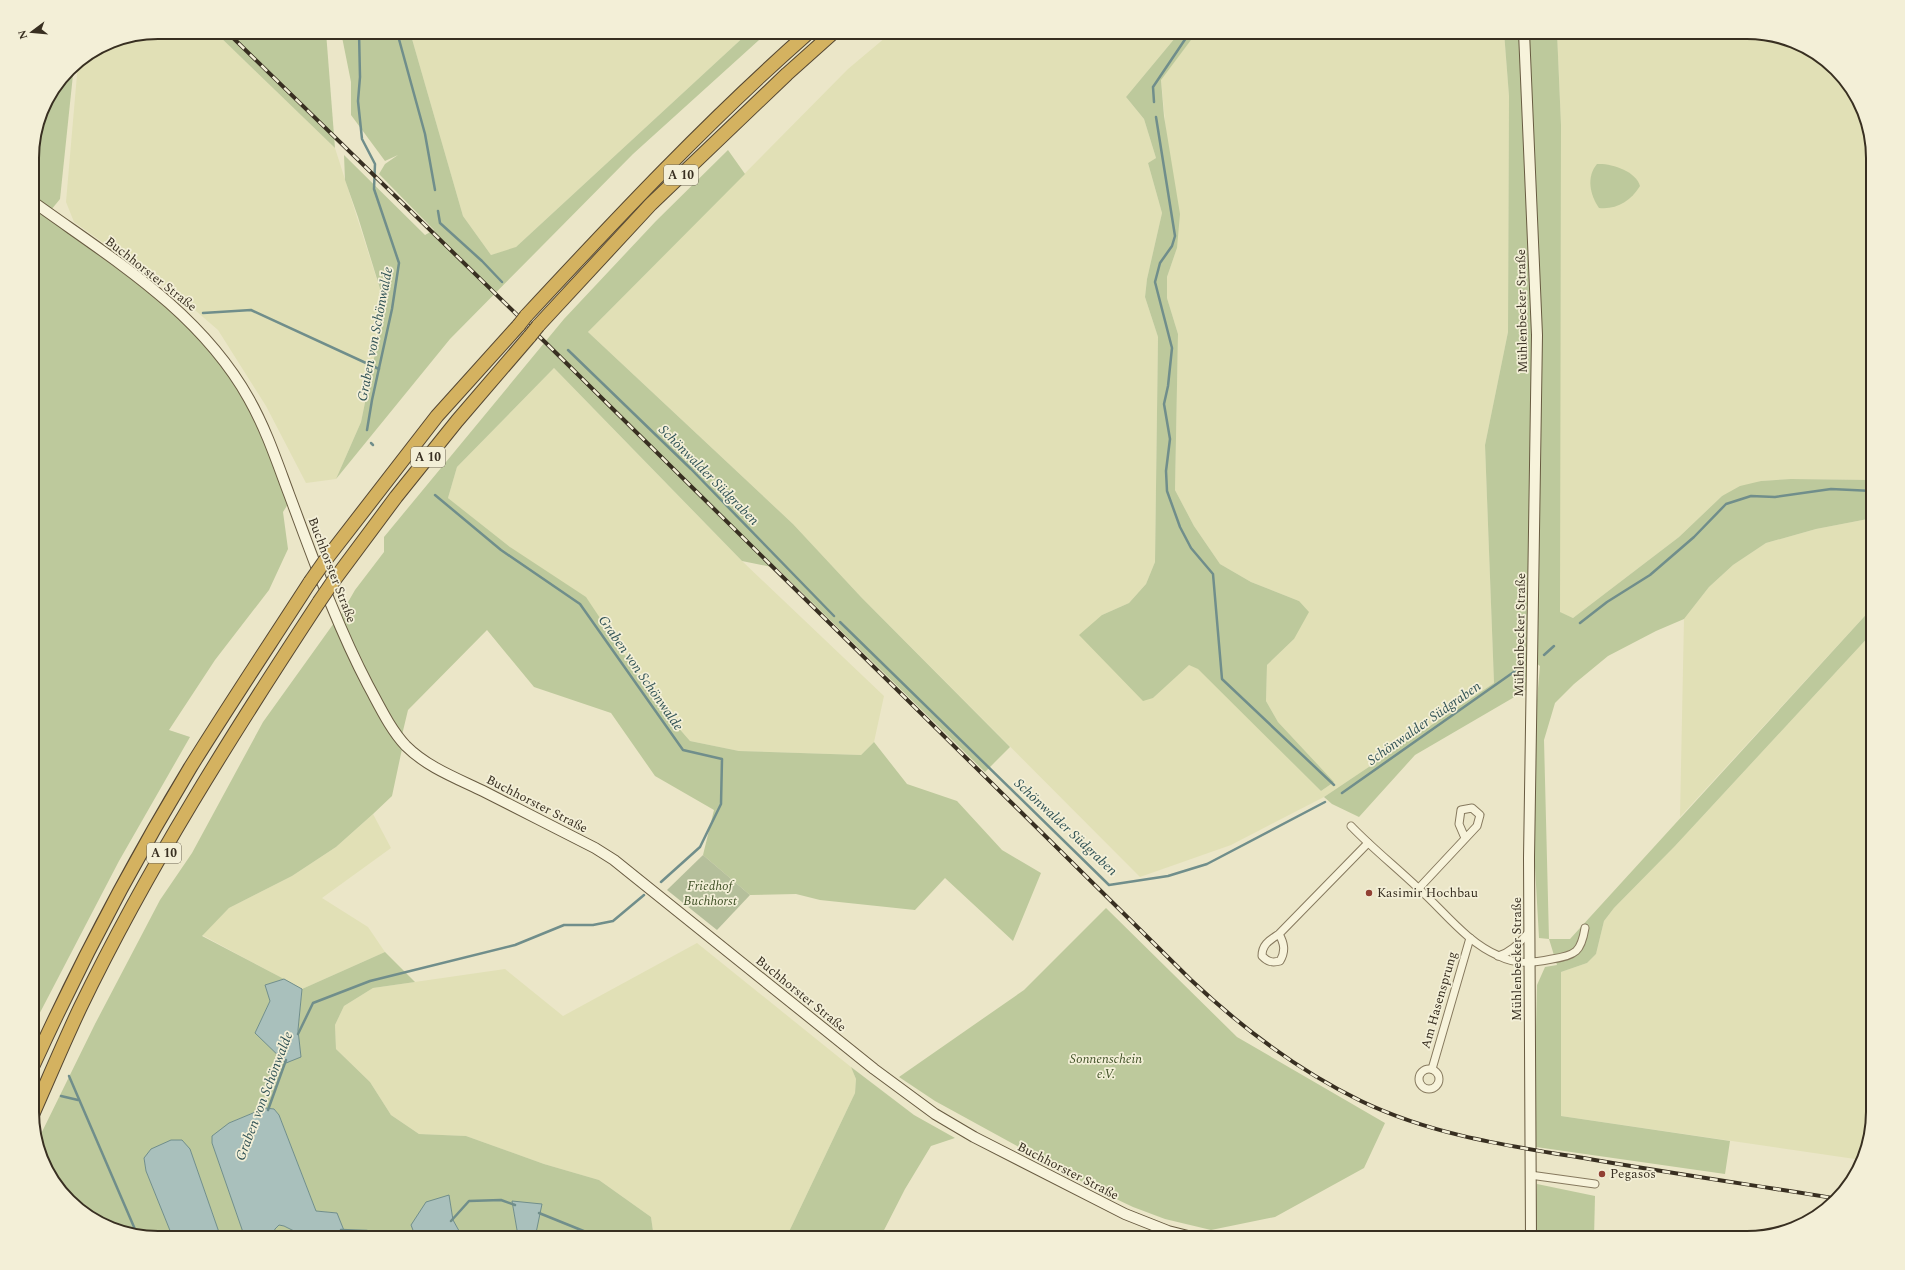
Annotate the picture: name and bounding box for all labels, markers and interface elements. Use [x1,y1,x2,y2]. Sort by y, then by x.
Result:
north arrow [12,12,52,52]
text: N [13,28,32,41]
road number: A 10 [664,165,698,185]
street label: Buchhorster Straße [101,232,201,316]
street label: Mühlenbecker Straße [1511,249,1533,373]
water label: Graben von Schönwalde [352,265,398,403]
water label: Schönwalder Südgraben [654,420,765,531]
road number: A 10 [411,447,445,467]
street label: Buchhorster Straße [303,514,361,626]
street label: Mühlenbecker Straße [1509,573,1531,697]
water label: Graben von Schönwalde [593,611,689,735]
water label: Schönwalder Südgraben [1363,675,1486,770]
street label: Buchhorster Straße [483,770,591,838]
water label: Schönwalder Südgraben [1009,773,1123,881]
road number: A 10 [147,843,181,863]
park label: Friedhof Buchhorst [683,876,738,911]
place label: Kasimir Hochbau [1377,883,1478,903]
marker: Kasimir Hochbau [1364,888,1374,898]
street label: Mühlenbecker Straße [1507,897,1527,1021]
street label: Am Hasensprung [1416,949,1462,1051]
street label: Buchhorster Straße [751,951,851,1037]
water label: Graben von Schönwalde [230,1028,298,1164]
park label: Sonnenschein e.V. [1070,1049,1142,1084]
street label: Buchhorster Straße [1014,1137,1122,1205]
place label: Pegasos [1610,1164,1656,1184]
marker: Pegasos [1597,1169,1607,1179]

